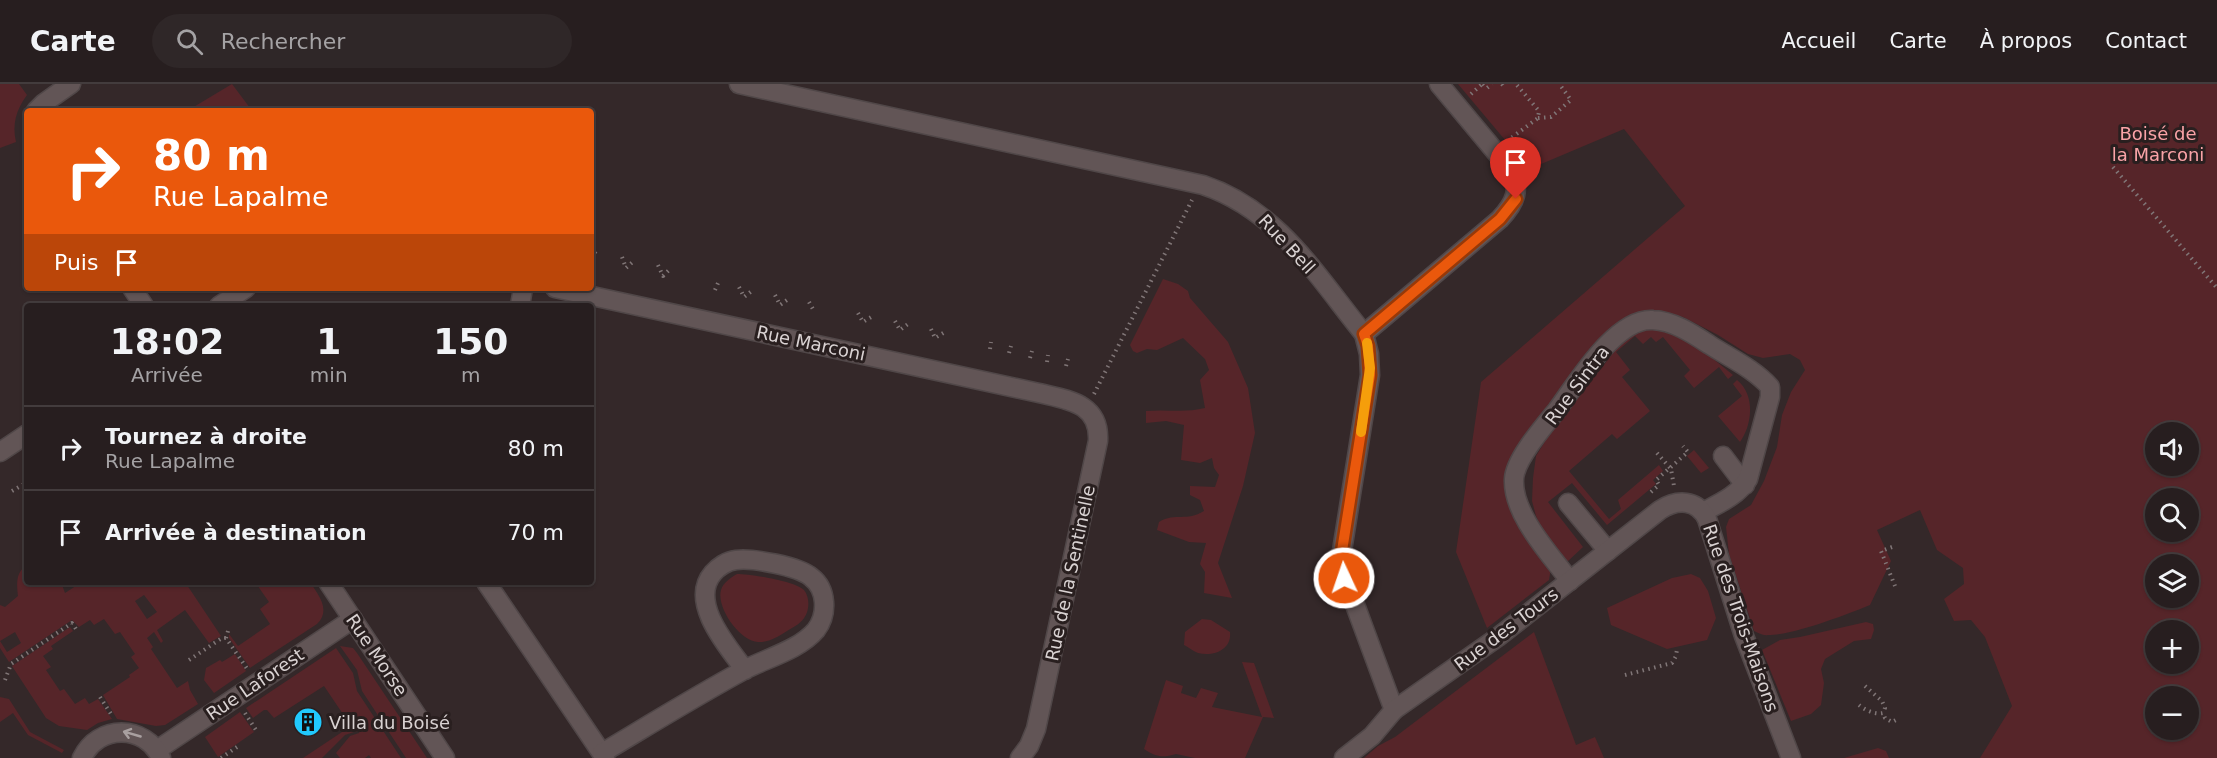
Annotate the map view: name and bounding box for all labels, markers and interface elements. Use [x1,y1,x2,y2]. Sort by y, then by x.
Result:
search box [152,14,572,68]
text: Carte [30,25,116,58]
icon: search [173,25,206,58]
text: Rechercher [221,29,345,54]
text: Accueil [1781,29,1856,53]
text: Carte [1889,29,1947,53]
text: À propos [1980,29,2072,53]
text: Contact [2105,29,2187,53]
park label: Boisé de la Marconi [2112,123,2204,165]
text: 80 m [153,131,270,180]
icon: right [54,132,132,210]
pin [1490,137,1541,199]
icon: arrive [1499,146,1532,179]
text: Rue Lapalme [153,181,329,212]
street label: Rue Bell [1254,210,1320,278]
icon: arrive [110,246,143,279]
text: Puis [54,250,98,275]
text: 18:02 [110,321,224,362]
text: 1 [316,321,341,362]
text: 150 [433,321,508,362]
street label: Rue Marconi [755,321,867,365]
street label: Rue Sintra [1541,341,1613,429]
text: Arrivée [131,363,203,387]
text: min [310,363,348,387]
text: m [461,363,481,387]
map controls [2145,422,2199,740]
button: sound [2145,422,2199,476]
text: Tournez à droite [105,424,307,449]
icon: right [54,432,87,465]
text: 80 m [508,436,564,461]
text: Rue Lapalme [105,449,235,473]
street label: Rue de la Sentinelle [1041,483,1099,663]
button: search [2145,488,2199,542]
icon: arrive [54,516,87,549]
text: Arrivée à destination [105,520,367,545]
text: 70 m [508,520,564,545]
street label: Rue des Trois-Maisons [1699,521,1783,715]
position arrow [1312,546,1376,610]
button: layers [2145,554,2199,608]
street label: Rue des Tours [1450,583,1562,675]
street label: Rue Morse [342,610,412,700]
button: + [2145,620,2199,674]
street label: Rue Laforest [202,644,308,724]
button: − [2145,686,2199,740]
building icon: Villa du Boisé [292,706,324,738]
place label: Villa du Boisé [329,712,450,733]
one-way arrow [123,728,142,740]

